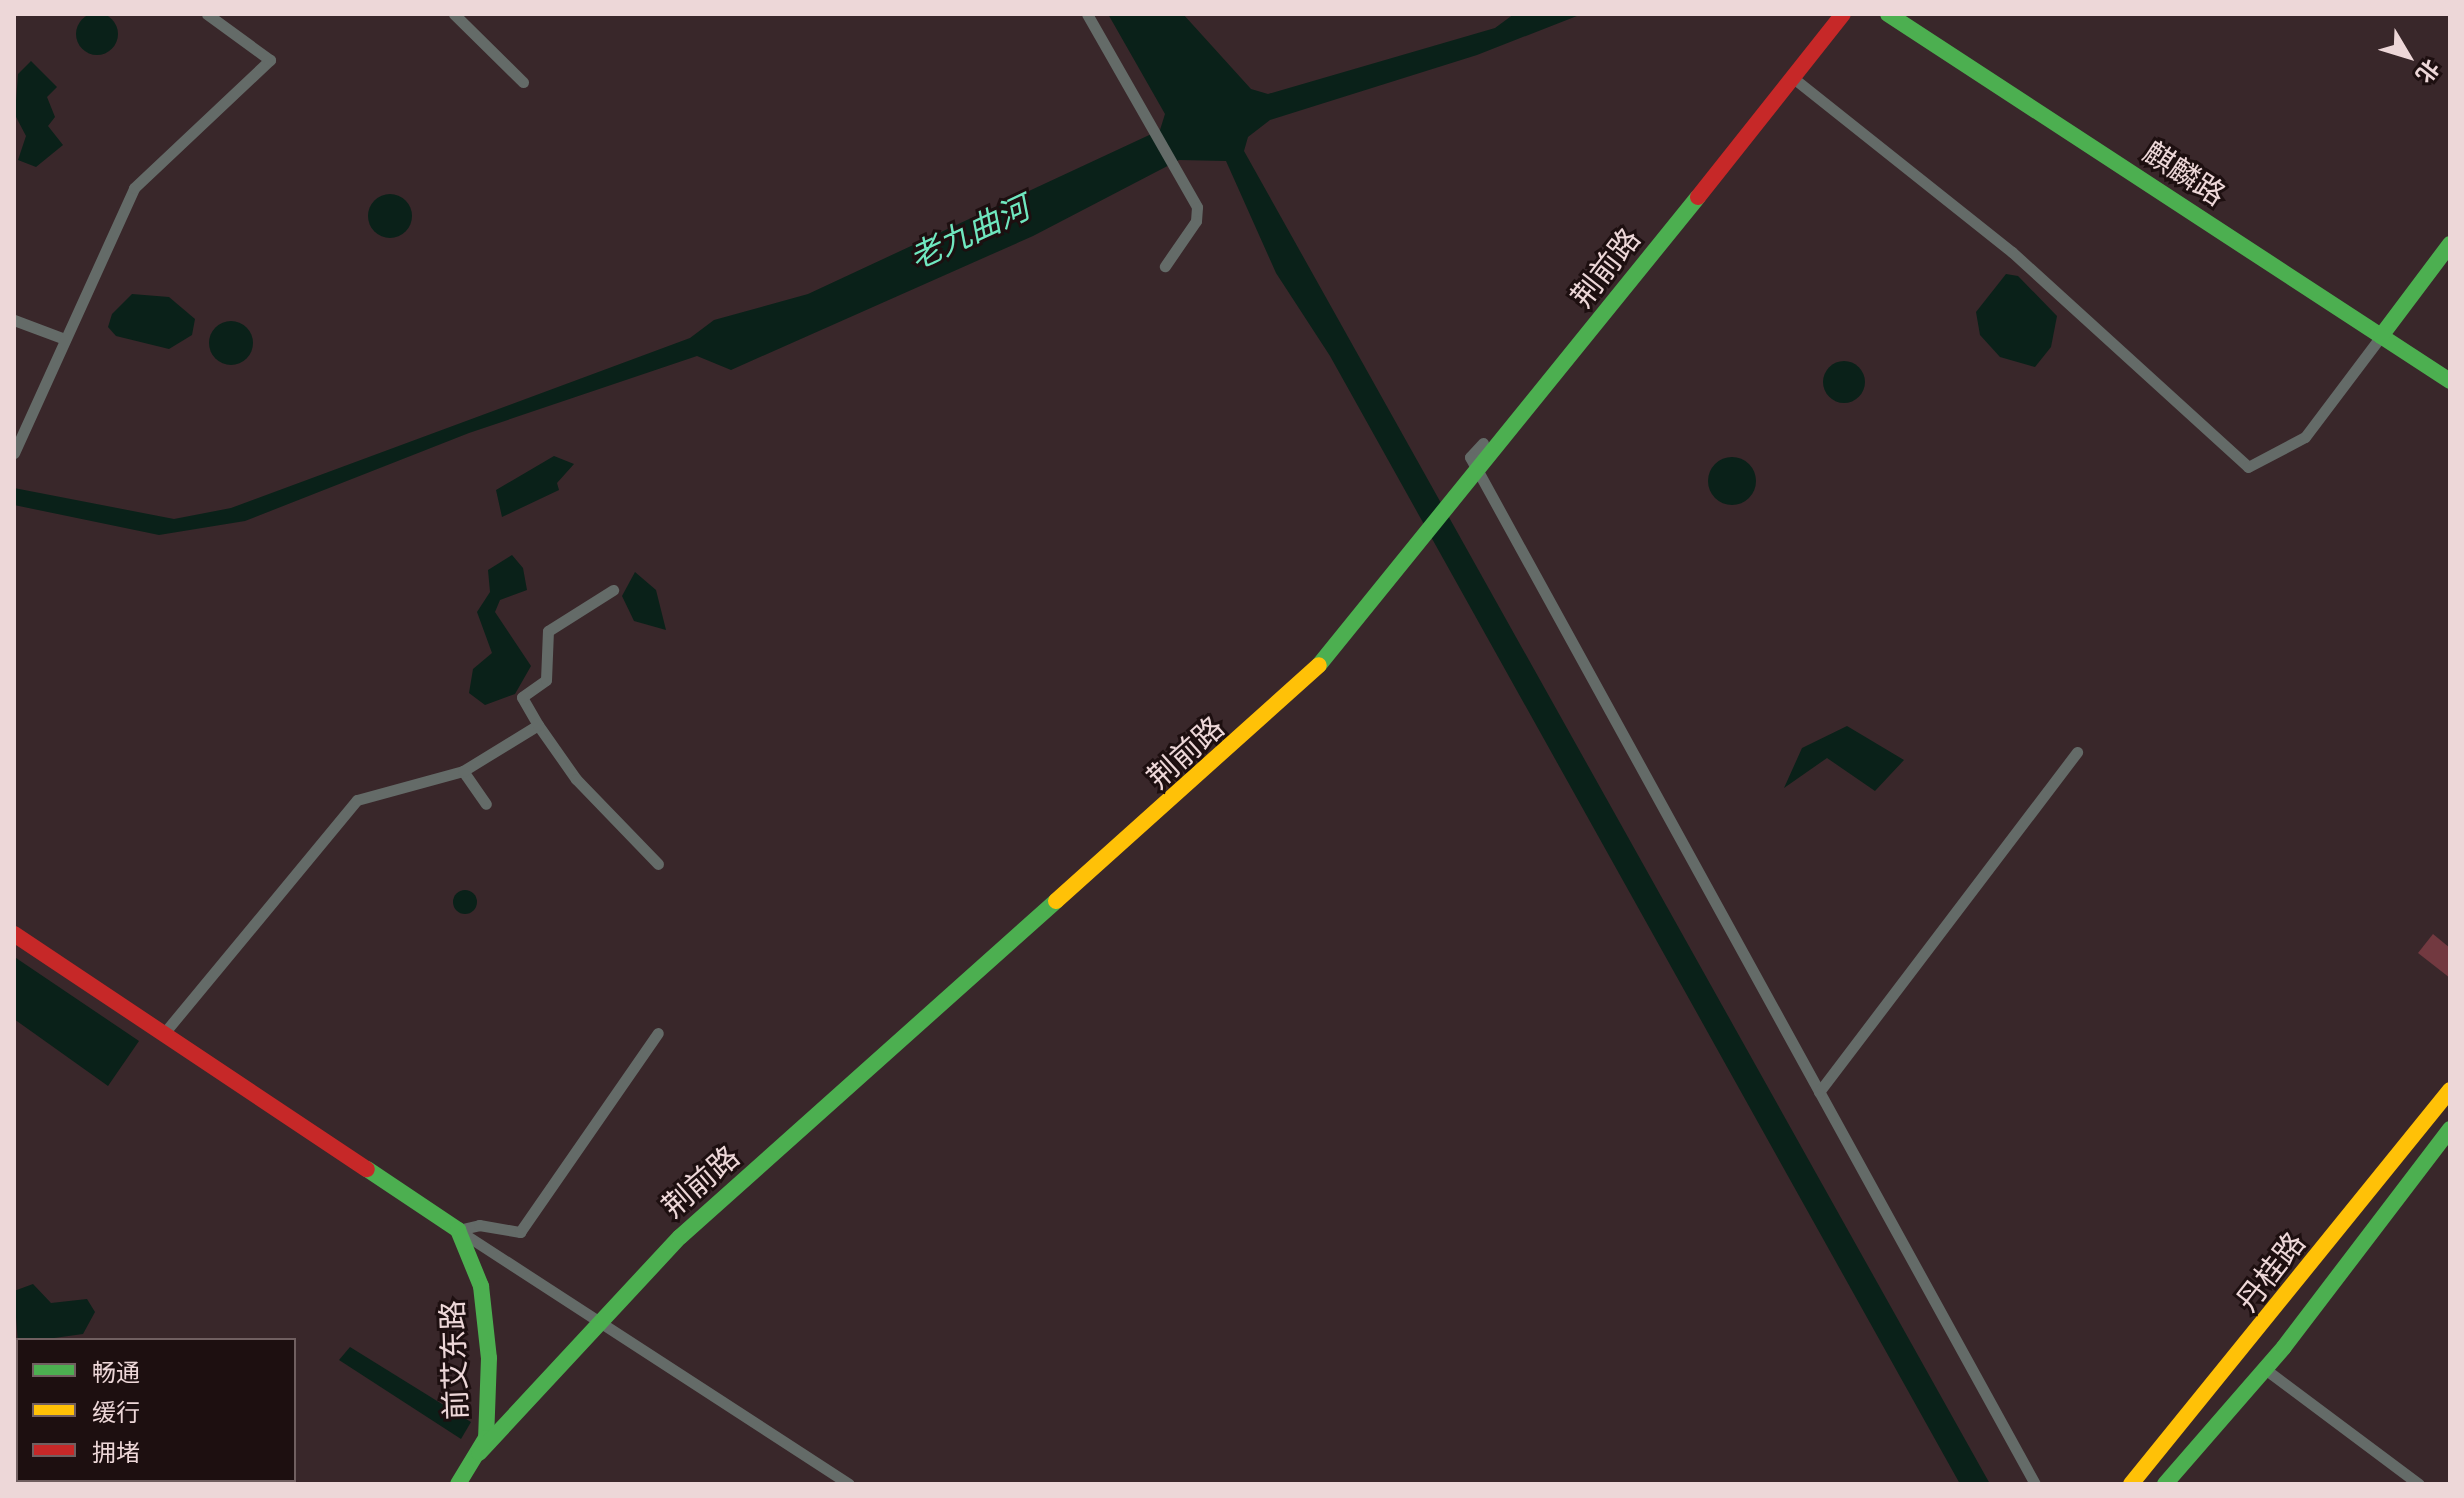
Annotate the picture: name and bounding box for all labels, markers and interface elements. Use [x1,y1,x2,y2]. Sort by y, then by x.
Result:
north arrow [2368,16,2448,96]
text: 北 [2410,54,2444,87]
street label: 麒麟路 [2136,134,2232,214]
water label: 老九曲河 [904,190,1036,278]
street label: 荆前路 [1564,221,1648,315]
street label: 荆前路 [1141,710,1231,796]
street label: 荆前路 [655,1139,747,1225]
street label: 丹桂路 [2229,1225,2313,1319]
street label: 前艾东路 [435,1299,475,1421]
legend [16,1338,296,1482]
text: 畅通 [92,1359,140,1387]
text: 缓行 [92,1399,140,1427]
text: 拥堵 [92,1439,140,1467]

